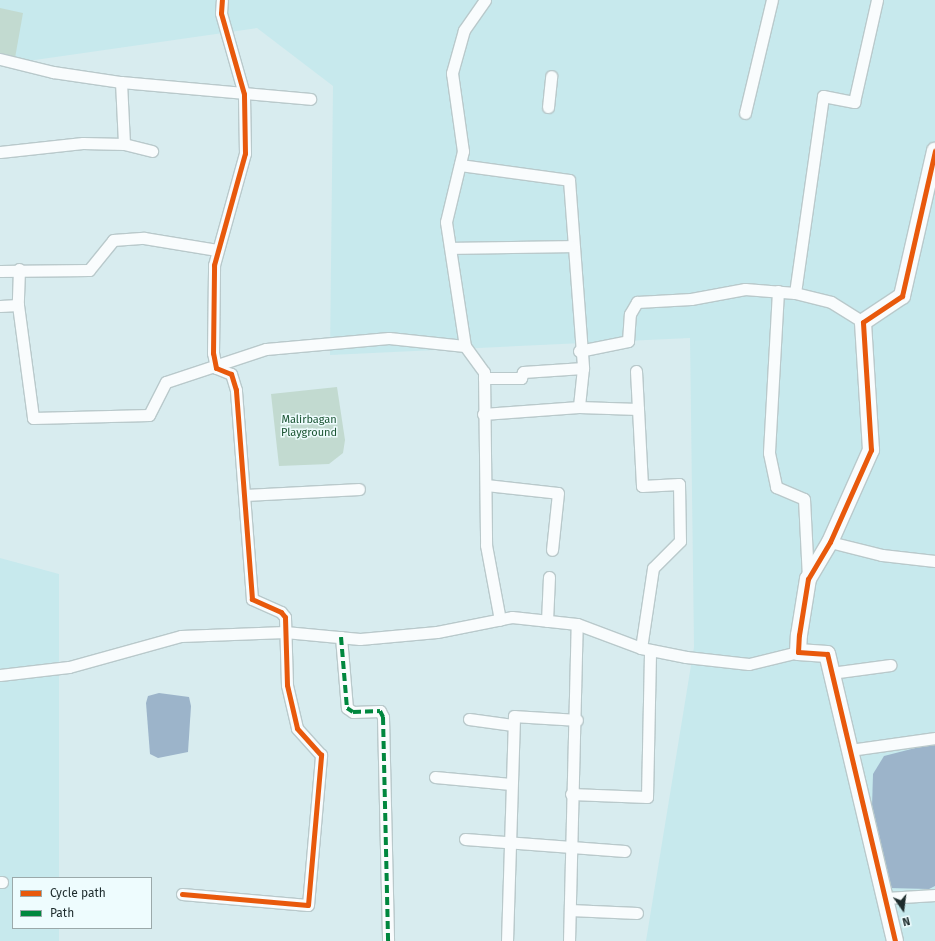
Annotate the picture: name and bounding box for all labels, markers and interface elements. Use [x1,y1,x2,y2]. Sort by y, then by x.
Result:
park label: Malirbagan Playground [281,414,337,440]
legend [12,877,152,929]
text: Cycle path [50,886,106,900]
north arrow [883,889,923,929]
text: Path [50,906,74,920]
text: N [901,914,911,928]

